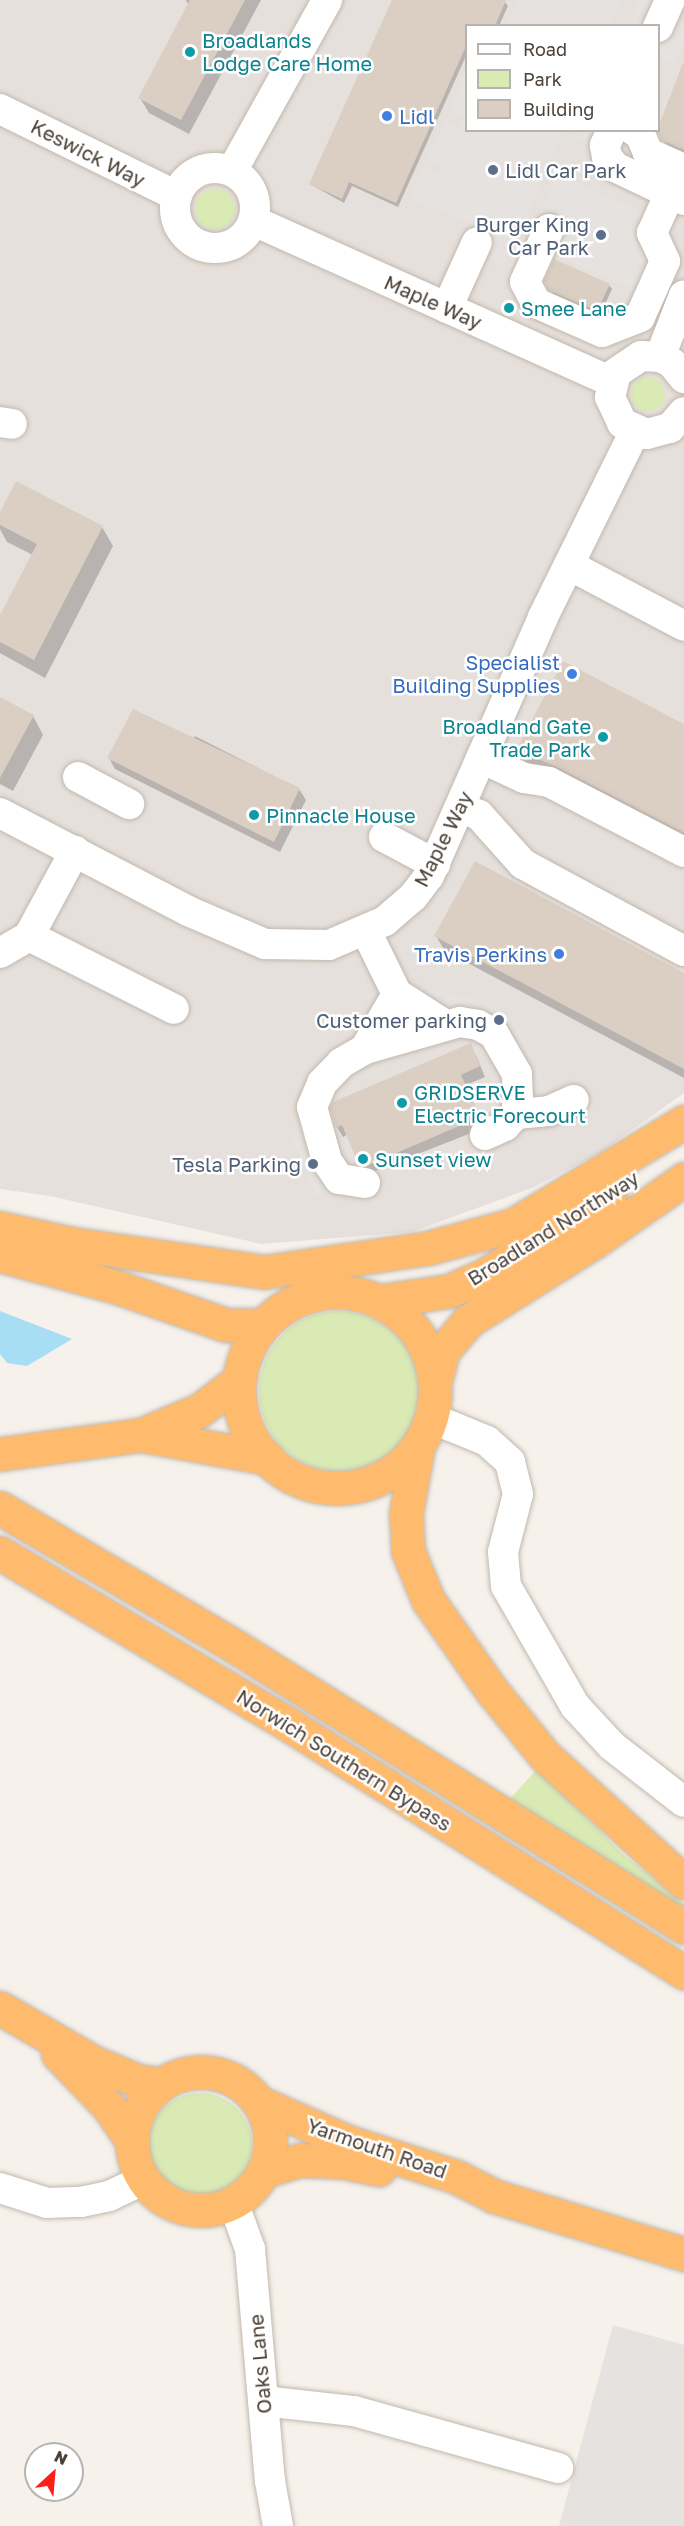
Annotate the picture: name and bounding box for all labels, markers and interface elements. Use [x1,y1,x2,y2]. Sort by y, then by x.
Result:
legend [465,24,660,132]
place label: Broadlands Lodge Care Home [202,28,372,75]
text: Road [523,38,567,60]
marker: Broadlands Lodge Care Home [183,45,197,59]
text: Park [523,68,562,90]
text: Building [523,98,594,120]
place label: Lidl [399,104,434,128]
marker: Lidl [380,109,394,123]
street label: Keswick Way [27,114,149,192]
place label: Lidl Car Park [505,158,626,182]
marker: Lidl Car Park [486,163,500,177]
place label: Burger King Car Park [475,212,589,259]
marker: Burger King Car Park [594,228,608,242]
street label: Maple Way [381,270,485,334]
place label: Smee Lane [521,296,626,320]
marker: Smee Lane [502,301,516,315]
place label: Specialist Building Supplies [392,650,560,697]
marker: Specialist Building Supplies [565,667,579,681]
place label: Broadland Gate Trade Park [442,714,591,761]
marker: Broadland Gate Trade Park [596,730,610,744]
street label: Maple Way [409,787,477,891]
place label: Pinnacle House [266,803,416,827]
marker: Pinnacle House [247,808,261,822]
place label: Travis Perkins [414,942,547,966]
marker: Travis Perkins [552,947,566,961]
place label: Customer parking [316,1008,487,1032]
marker: Customer parking [492,1013,506,1027]
place label: GRIDSERVE Electric Forecourt [414,1080,586,1127]
marker: GRIDSERVE Electric Forecourt [395,1096,409,1110]
place label: Sunset view [375,1147,492,1171]
place label: Tesla Parking [172,1152,301,1176]
marker: Sunset view [356,1152,370,1166]
marker: Tesla Parking [306,1157,320,1171]
street label: Broadland Northway [463,1166,643,1290]
street label: Norwich Southern Bypass [232,1684,456,1836]
street label: Yarmouth Road [304,2113,450,2183]
street label: Oaks Lane [244,2313,276,2415]
north arrow [24,2442,84,2502]
text: N [51,2446,71,2469]

